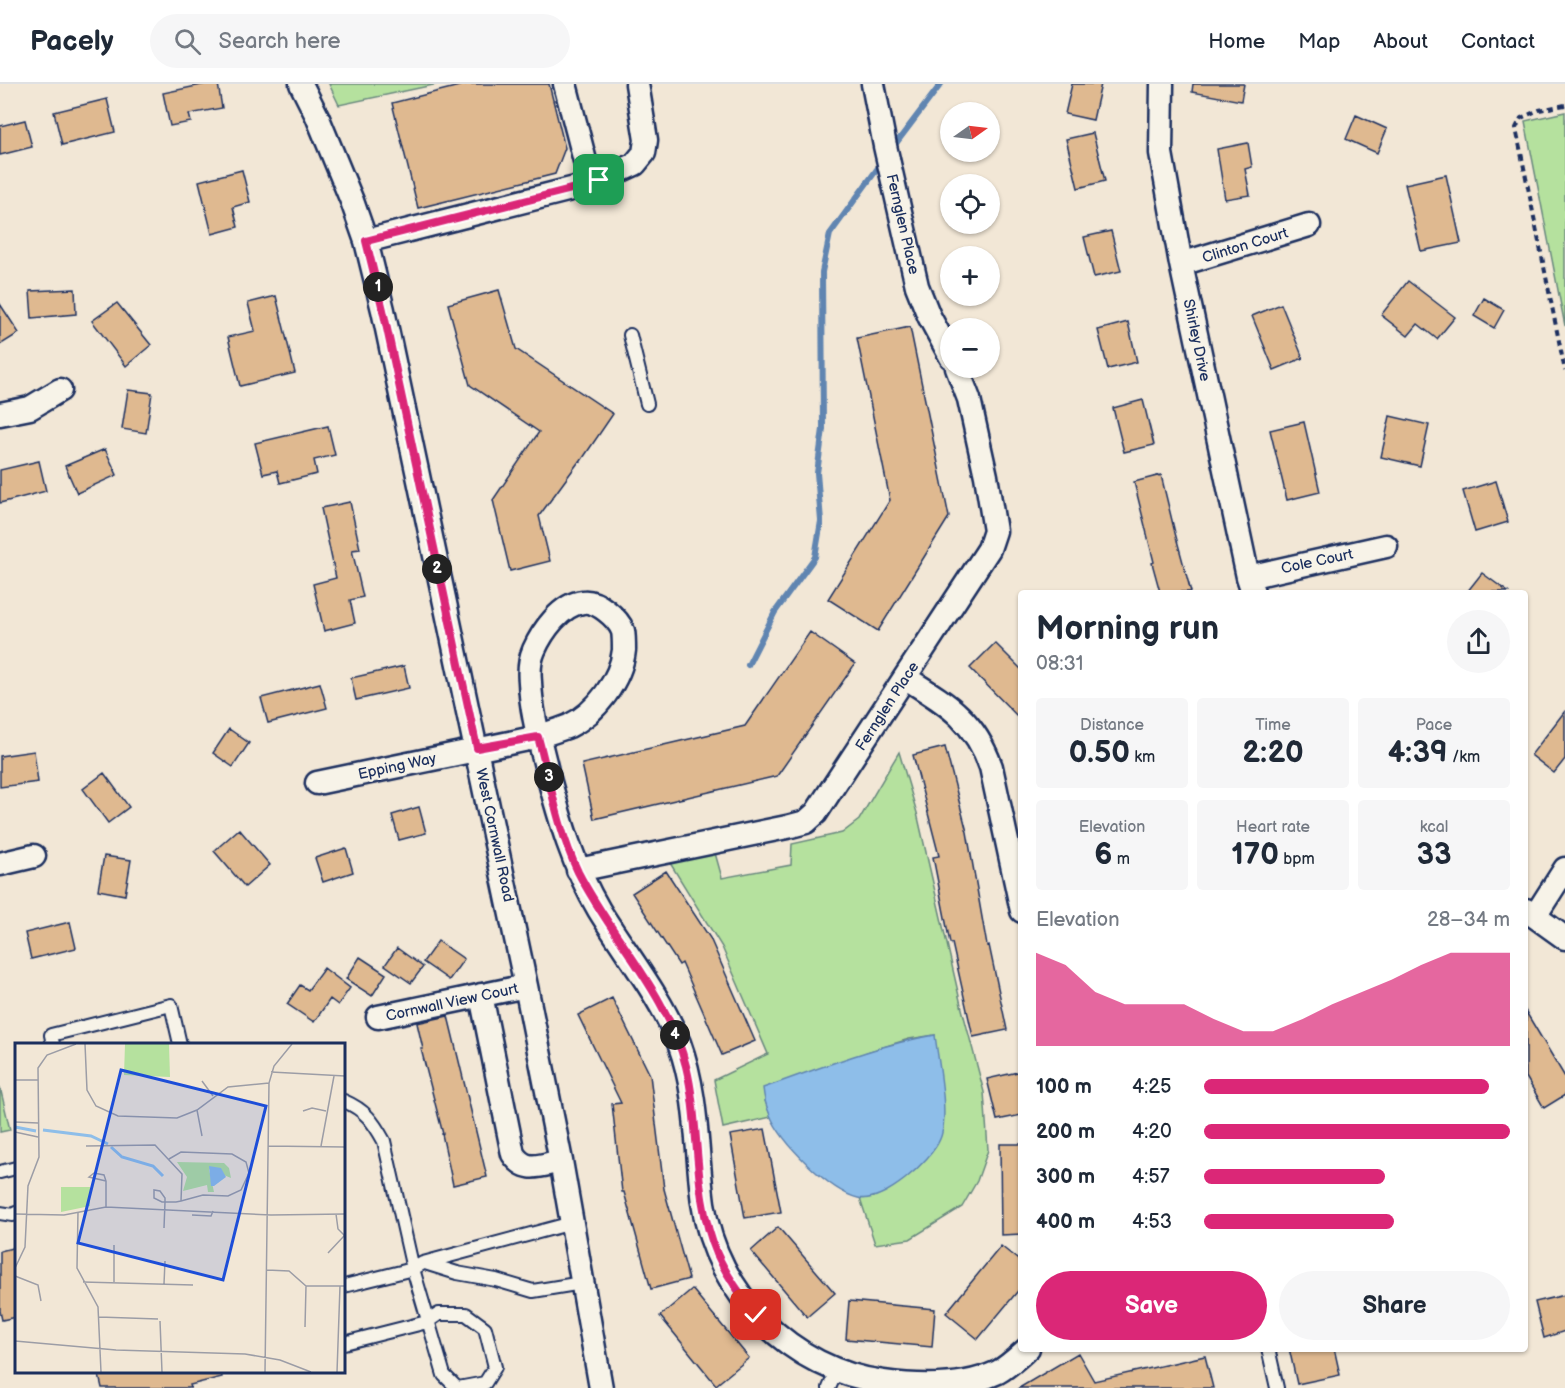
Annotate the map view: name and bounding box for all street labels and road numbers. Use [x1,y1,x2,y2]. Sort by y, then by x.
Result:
street label: Fernglen Place [882,172,923,276]
street label: Clinton Court [1200,223,1291,268]
street label: Shirley Drive [1179,297,1214,383]
street label: Cole Court [1279,545,1355,578]
street label: Fernglen Place [852,658,923,754]
street label: Epping Way [356,749,438,784]
street label: West Cornwall Road [471,767,518,904]
street label: Cornwall View Court [384,979,521,1026]

